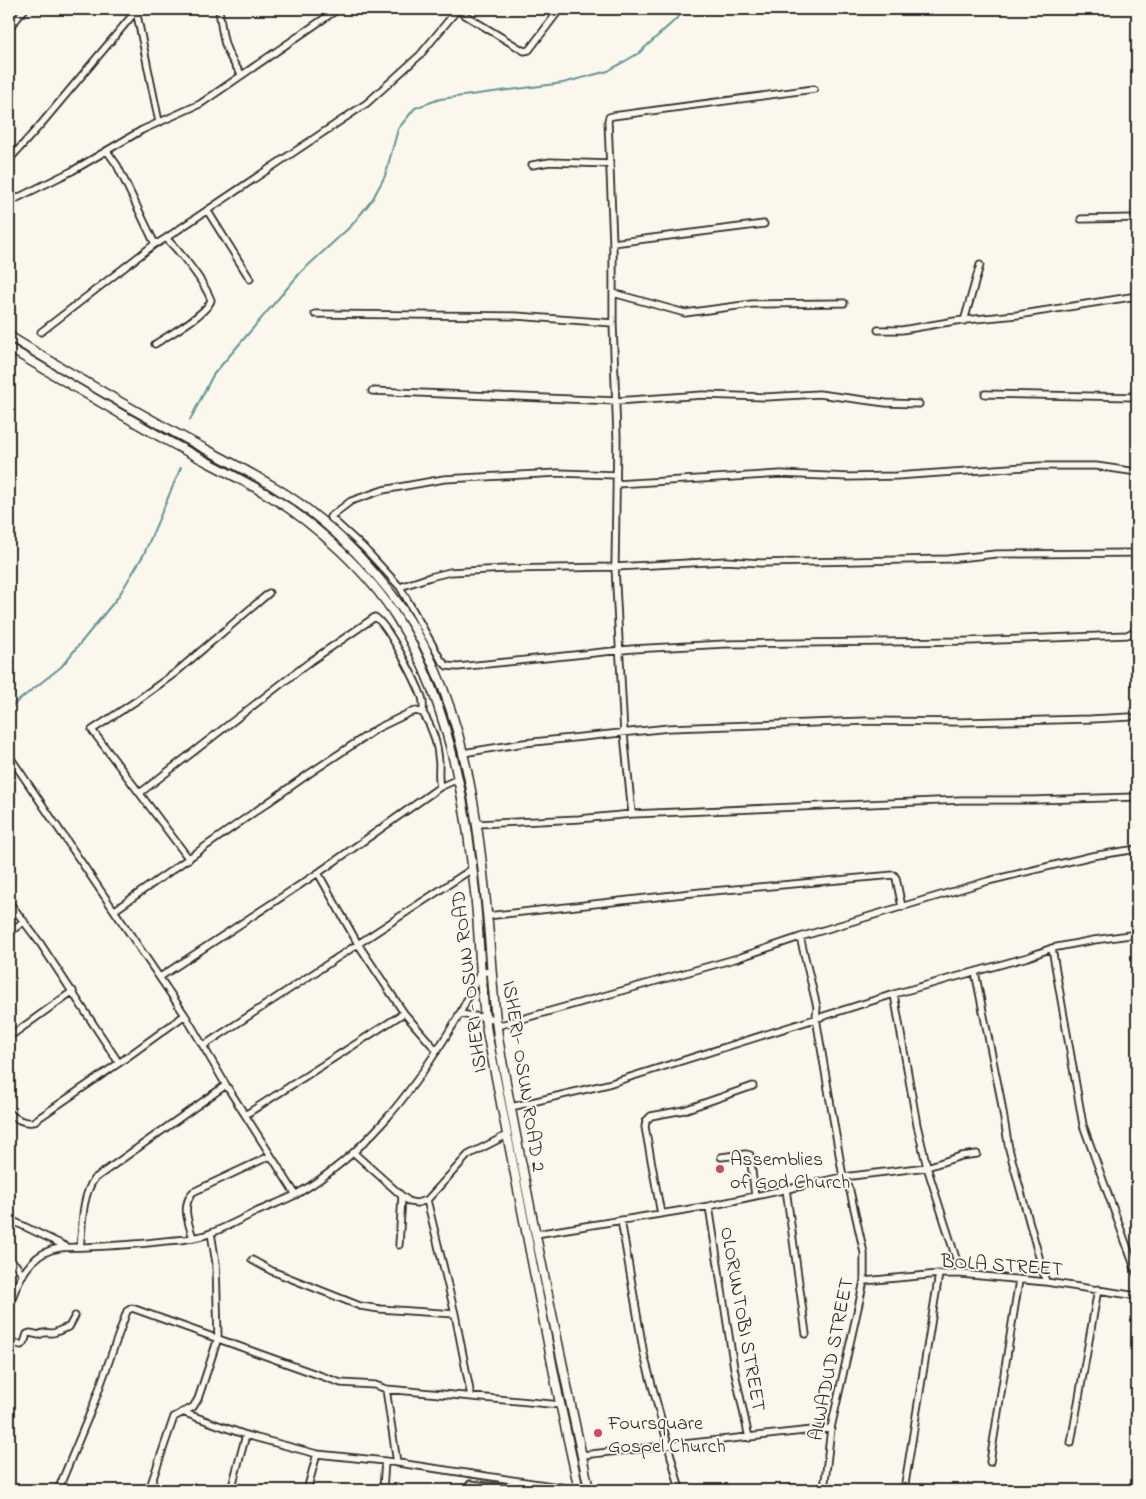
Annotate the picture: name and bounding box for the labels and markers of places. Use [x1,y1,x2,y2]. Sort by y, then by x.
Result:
place label: Assemblies of God Church [730,1146,850,1198]
marker: Assemblies of God Church [714,1163,726,1175]
place label: Foursquare Gospel Church [607,1410,726,1462]
marker: Foursquare Gospel Church [592,1427,604,1439]

